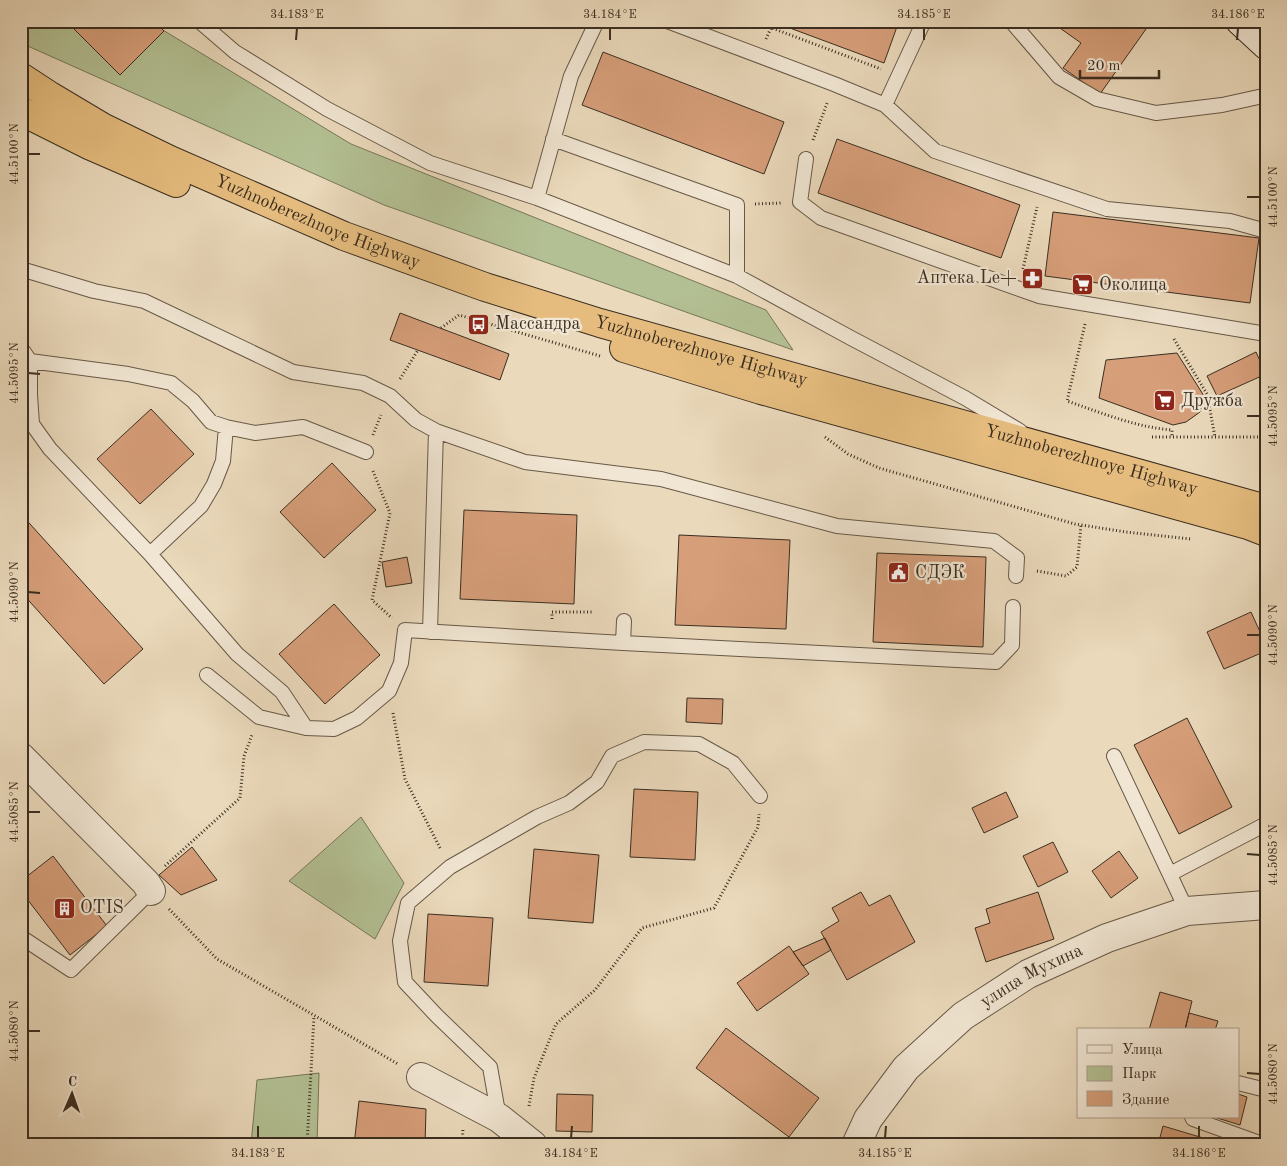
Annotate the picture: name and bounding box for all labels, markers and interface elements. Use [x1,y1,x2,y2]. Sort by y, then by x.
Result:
text: 34.185°E [897,8,951,21]
text: 34.183°E [270,9,324,21]
text: 34.184°E [583,9,637,21]
text: 34.186°E [1211,9,1265,21]
scale bar [1080,48,1158,80]
text: 20 m [1087,59,1121,74]
text: 44.5100°N [8,123,21,185]
text: 44.5100°N [1267,166,1280,228]
street label: Yuzhnoberezhnoye Highway [212,172,423,272]
pharmacy icon: Аптека Le+ [1021,266,1045,290]
place label: Аптека Le+ [916,269,1017,287]
supermarket icon: Околица [1071,273,1095,297]
place label: Околица [1099,276,1167,294]
bus stop icon: Массандра [467,312,491,336]
street label: Yuzhnoberezhnoye Highway [593,313,810,390]
place label: Массандра [495,315,581,333]
text: 44.5095°N [8,342,21,404]
text: 44.5095°N [1267,385,1280,447]
supermarket icon: Дружба [1153,389,1177,413]
place label: Дружба [1181,392,1243,410]
street label: Yuzhnoberezhnoye Highway [983,422,1200,499]
text: 44.5090°N [8,561,21,623]
public building icon: СДЭК [887,561,911,585]
place label: СДЭК [915,564,965,582]
text: 44.5090°N [1267,604,1280,666]
text: 44.5085°N [8,781,21,843]
text: 44.5085°N [1267,824,1280,886]
building icon: OTIS [52,896,76,920]
place label: OTIS [80,899,124,917]
street label: улица Мухина [977,941,1086,1011]
text: 44.5080°N [8,1000,21,1062]
legend [1077,1028,1240,1118]
text: Улица [1122,1043,1163,1058]
text: 44.5080°N [1267,1043,1280,1105]
text: Парк [1122,1067,1157,1082]
north arrow [48,1068,98,1118]
text: С [68,1075,77,1089]
text: Здание [1122,1093,1169,1108]
text: 34.185°E [858,1147,912,1160]
text: 34.183°E [231,1148,285,1160]
text: 34.184°E [544,1148,598,1160]
text: 34.186°E [1172,1148,1226,1160]

